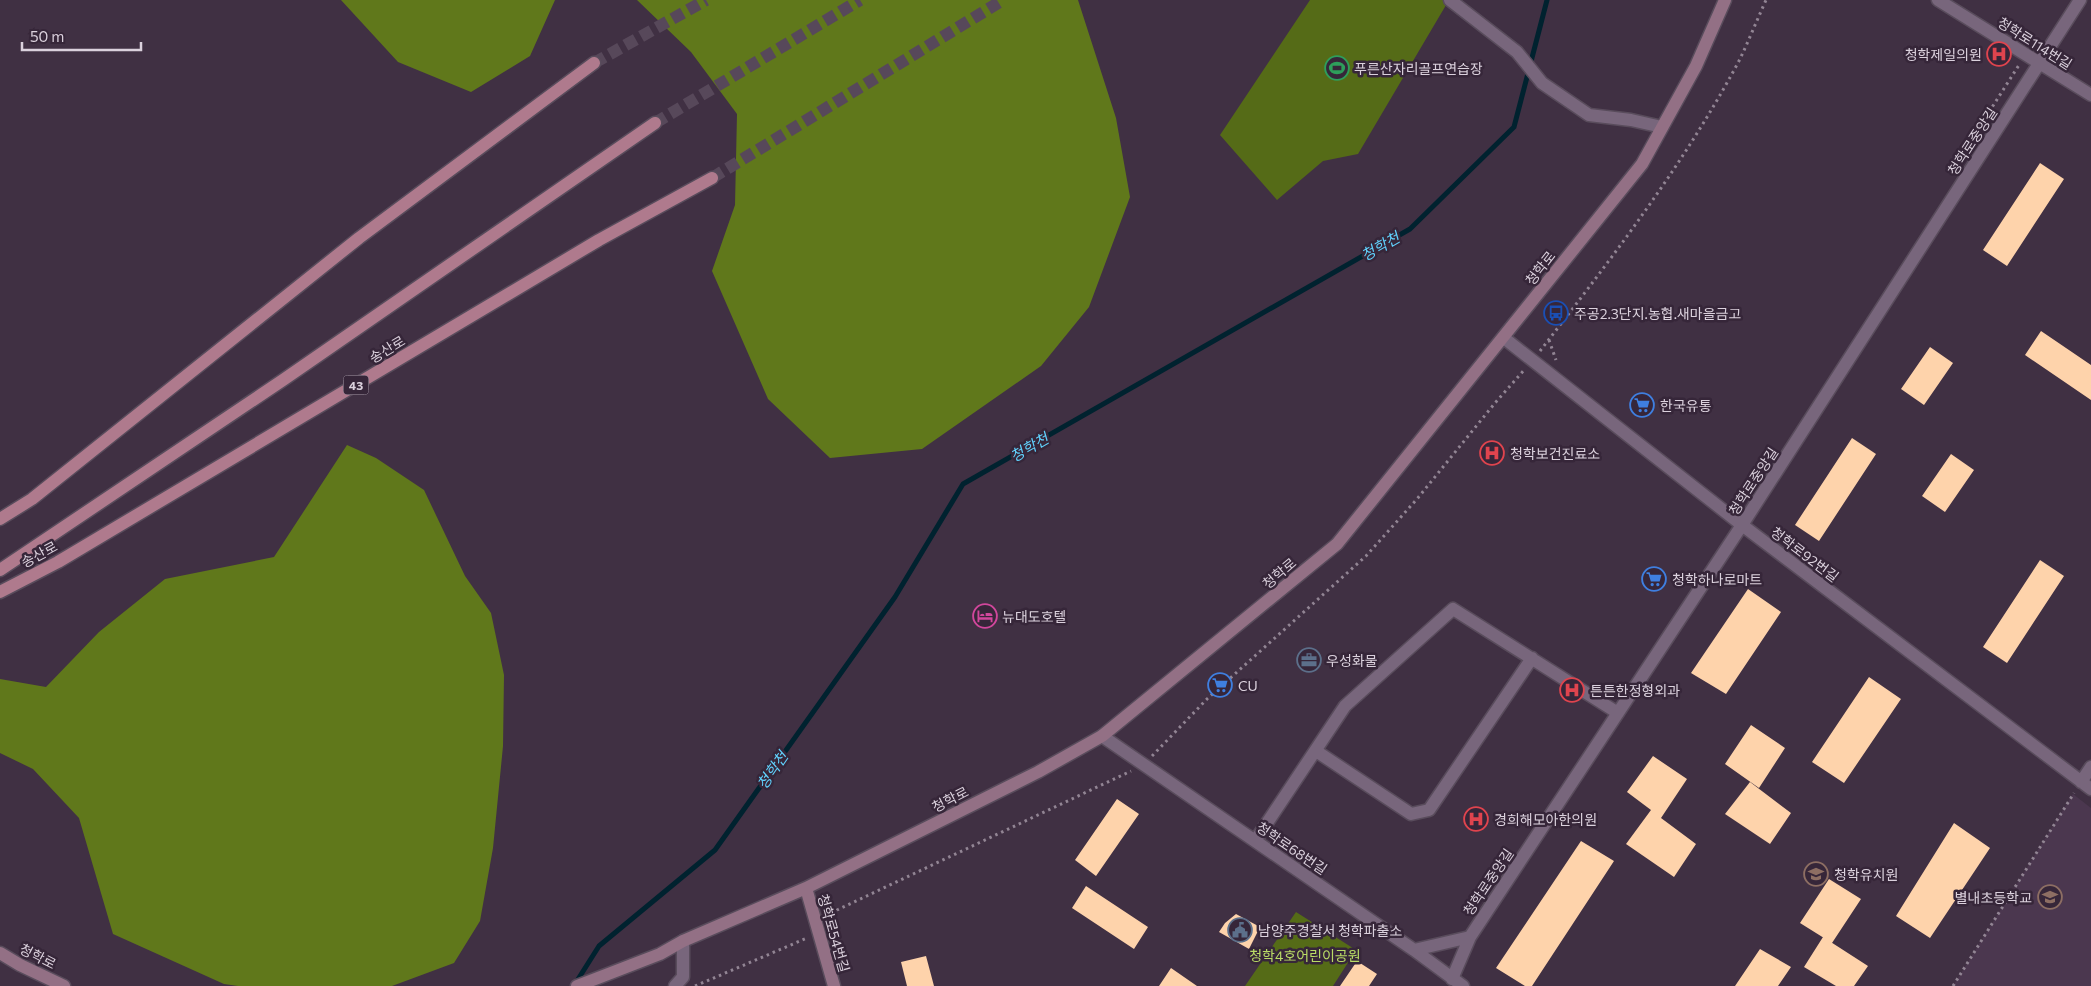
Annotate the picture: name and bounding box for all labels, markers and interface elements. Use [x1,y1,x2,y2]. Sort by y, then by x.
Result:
street label: 청학로114번길 [1995,13,2075,73]
scale bar [22,20,141,52]
text: 50 m [30,27,64,45]
hospital icon: 청학제일의원 [1986,41,2012,67]
place label: 청학제일의원 [1905,46,1982,63]
sports icon: 푸른산자리골프연습장 [1324,55,1350,81]
place label: 푸른산자리골프연습장 [1354,60,1483,77]
street label: 청학로중앙길 [1944,104,2000,178]
water label: 청학천 [1358,227,1404,264]
street label: 청학로 [1521,247,1559,288]
bus stop icon: 주공2.3단지.농협.새마을금고 [1543,300,1569,326]
place label: 주공2.3단지.농협.새마을금고 [1574,305,1741,322]
street label: 송산로 [366,332,408,366]
road number: 43 [344,376,368,394]
supermarket icon: 한국유통 [1629,392,1655,418]
place label: 한국유통 [1660,397,1712,414]
water label: 청학천 [1007,428,1053,465]
hospital icon: 청학보건진료소 [1479,440,1505,466]
street label: 청학로중앙길 [1725,444,1781,518]
place label: 청학보건진료소 [1510,445,1600,462]
street label: 청학로92번길 [1768,523,1842,585]
street label: 송산로 [18,537,60,571]
street label: 청학로 [1259,554,1299,592]
supermarket icon: 청학하나로마트 [1641,566,1667,592]
place label: 청학하나로마트 [1672,571,1762,588]
hotel icon: 뉴대도호텔 [972,603,998,629]
place label: 뉴대도호텔 [1002,608,1066,625]
office icon: 우성화물 [1296,647,1322,673]
place label: 우성화물 [1326,652,1378,669]
supermarket icon: CU [1207,672,1233,698]
place label: CU [1238,677,1258,694]
hospital icon: 튼튼한정형외과 [1559,677,1585,703]
place label: 튼튼한정형외과 [1590,682,1680,699]
water label: 청학천 [753,746,793,792]
street label: 청학로 [929,783,971,815]
hospital icon: 경희해모아한의원 [1463,806,1489,832]
place label: 경희해모아한의원 [1494,811,1597,828]
street label: 청학로68번길 [1254,818,1330,878]
street label: 청학로중앙길 [1459,845,1517,919]
school or university icon: 청학유치원 [1803,861,1829,887]
place label: 청학유치원 [1834,866,1898,883]
school or university icon: 별내초등학교 [2037,884,2063,910]
place label: 별내초등학교 [1955,889,2032,906]
street label: 청학로54번길 [815,892,853,974]
public building icon: 남양주경찰서 청학파출소 [1227,917,1253,943]
place label: 남양주경찰서 청학파출소 [1258,922,1402,939]
street label: 청학로 [17,940,59,972]
park label: 청학4호어린이공원 [1249,947,1361,964]

